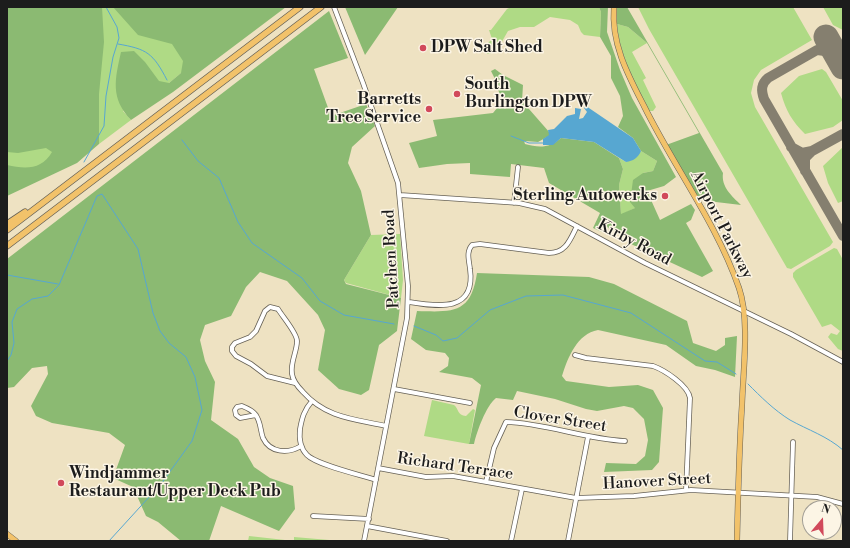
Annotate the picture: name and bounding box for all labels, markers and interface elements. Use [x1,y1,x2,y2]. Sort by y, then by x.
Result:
place label: DPW Salt Shed [431,38,543,58]
marker: DPW Salt Shed [418,43,428,53]
place label: South Burlington DPW [465,75,592,113]
marker: South Burlington DPW [452,89,462,99]
place label: Barretts Tree Service [326,90,421,128]
marker: Barretts Tree Service [424,104,434,114]
street label: Airport Parkway [686,168,756,282]
place label: Sterling Autowerks [513,186,657,206]
marker: Sterling Autowerks [660,191,670,201]
street label: Patchen Road [380,209,404,309]
street label: Kirby Road [594,216,674,270]
street label: Clover Street [512,403,608,437]
street label: Richard Terrace [396,449,514,485]
place label: Windjammer Restaurant/Upper Deck Pub [69,464,281,502]
street label: Hanover Street [602,470,712,494]
marker: Windjammer Restaurant/Upper Deck Pub [56,478,66,488]
north arrow [802,500,842,540]
text: N [819,502,832,518]

